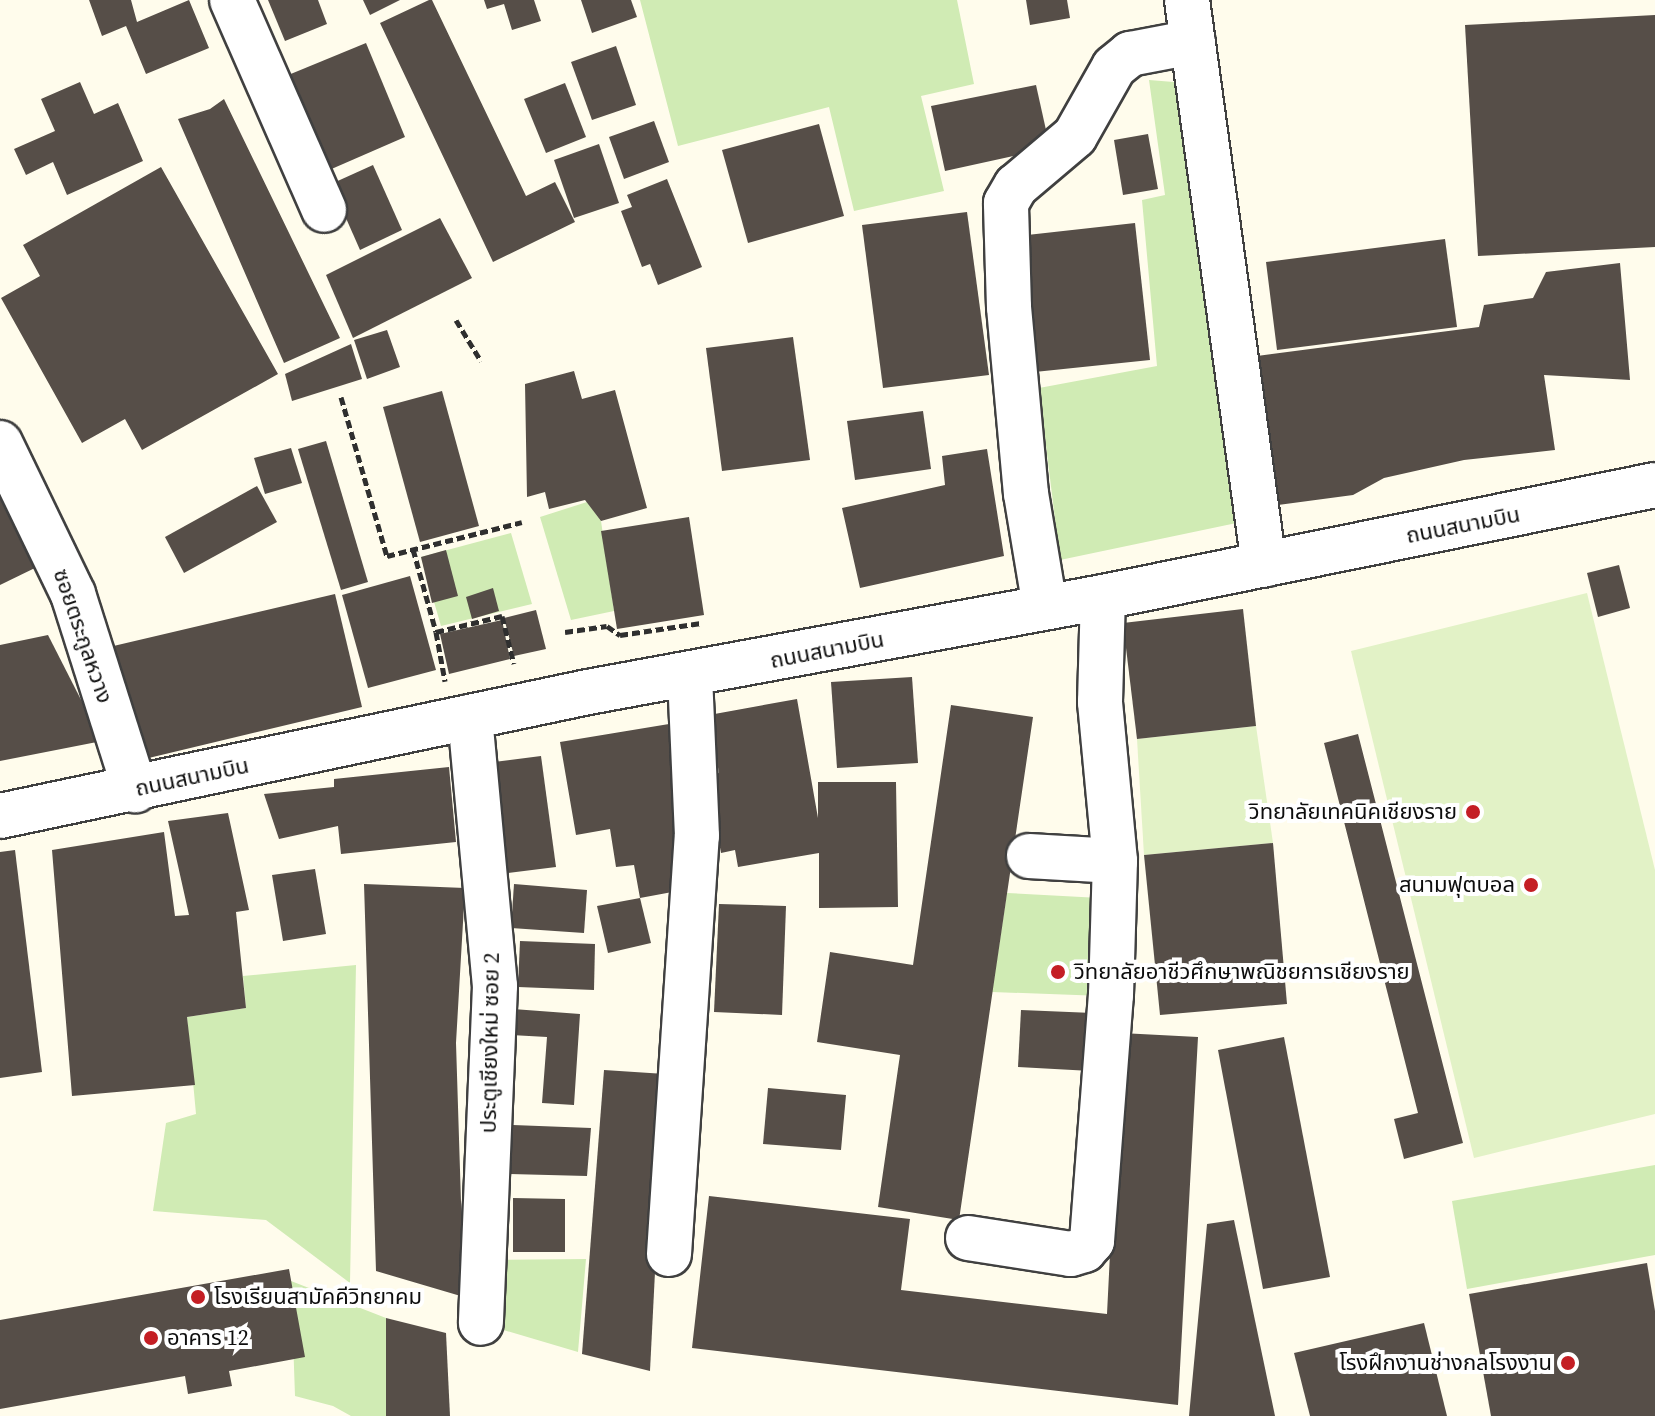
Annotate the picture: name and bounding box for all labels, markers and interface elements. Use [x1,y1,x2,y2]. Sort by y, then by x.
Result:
street label: ถนนสนามบิน [1404,501,1522,549]
street label: ซอยตระกูลหวาง [48,565,118,707]
street label: ถนนสนามบิน [768,626,886,674]
street label: ถนนสนามบิน [133,752,251,802]
place label: วิทยาลัยเทคนิคเชียงราย [1249,799,1457,825]
marker: วิทยาลัยเทคนิคเชียงราย [1464,803,1482,821]
place label: สนามฟุตบอล [1399,872,1515,898]
marker: สนามฟุตบอล [1522,876,1540,894]
street label: ประตูเชียงใหม่ ซอย 2 [475,952,505,1134]
place label: วิทยาลัยอาชีวศึกษาพณิชยการเชียงราย [1074,959,1410,985]
marker: วิทยาลัยอาชีวศึกษาพณิชยการเชียงราย [1049,963,1067,981]
place label: โรงเรียนสามัคคีวิทยาคม [214,1284,422,1310]
marker: โรงเรียนสามัคคีวิทยาคม [189,1288,207,1306]
place label: อาคาร 12 [167,1325,249,1351]
marker: อาคาร 12 [142,1329,160,1347]
place label: โรงฝึกงานช่างกลโรงงาน [1339,1350,1552,1376]
marker: โรงฝึกงานช่างกลโรงงาน [1559,1354,1577,1372]

